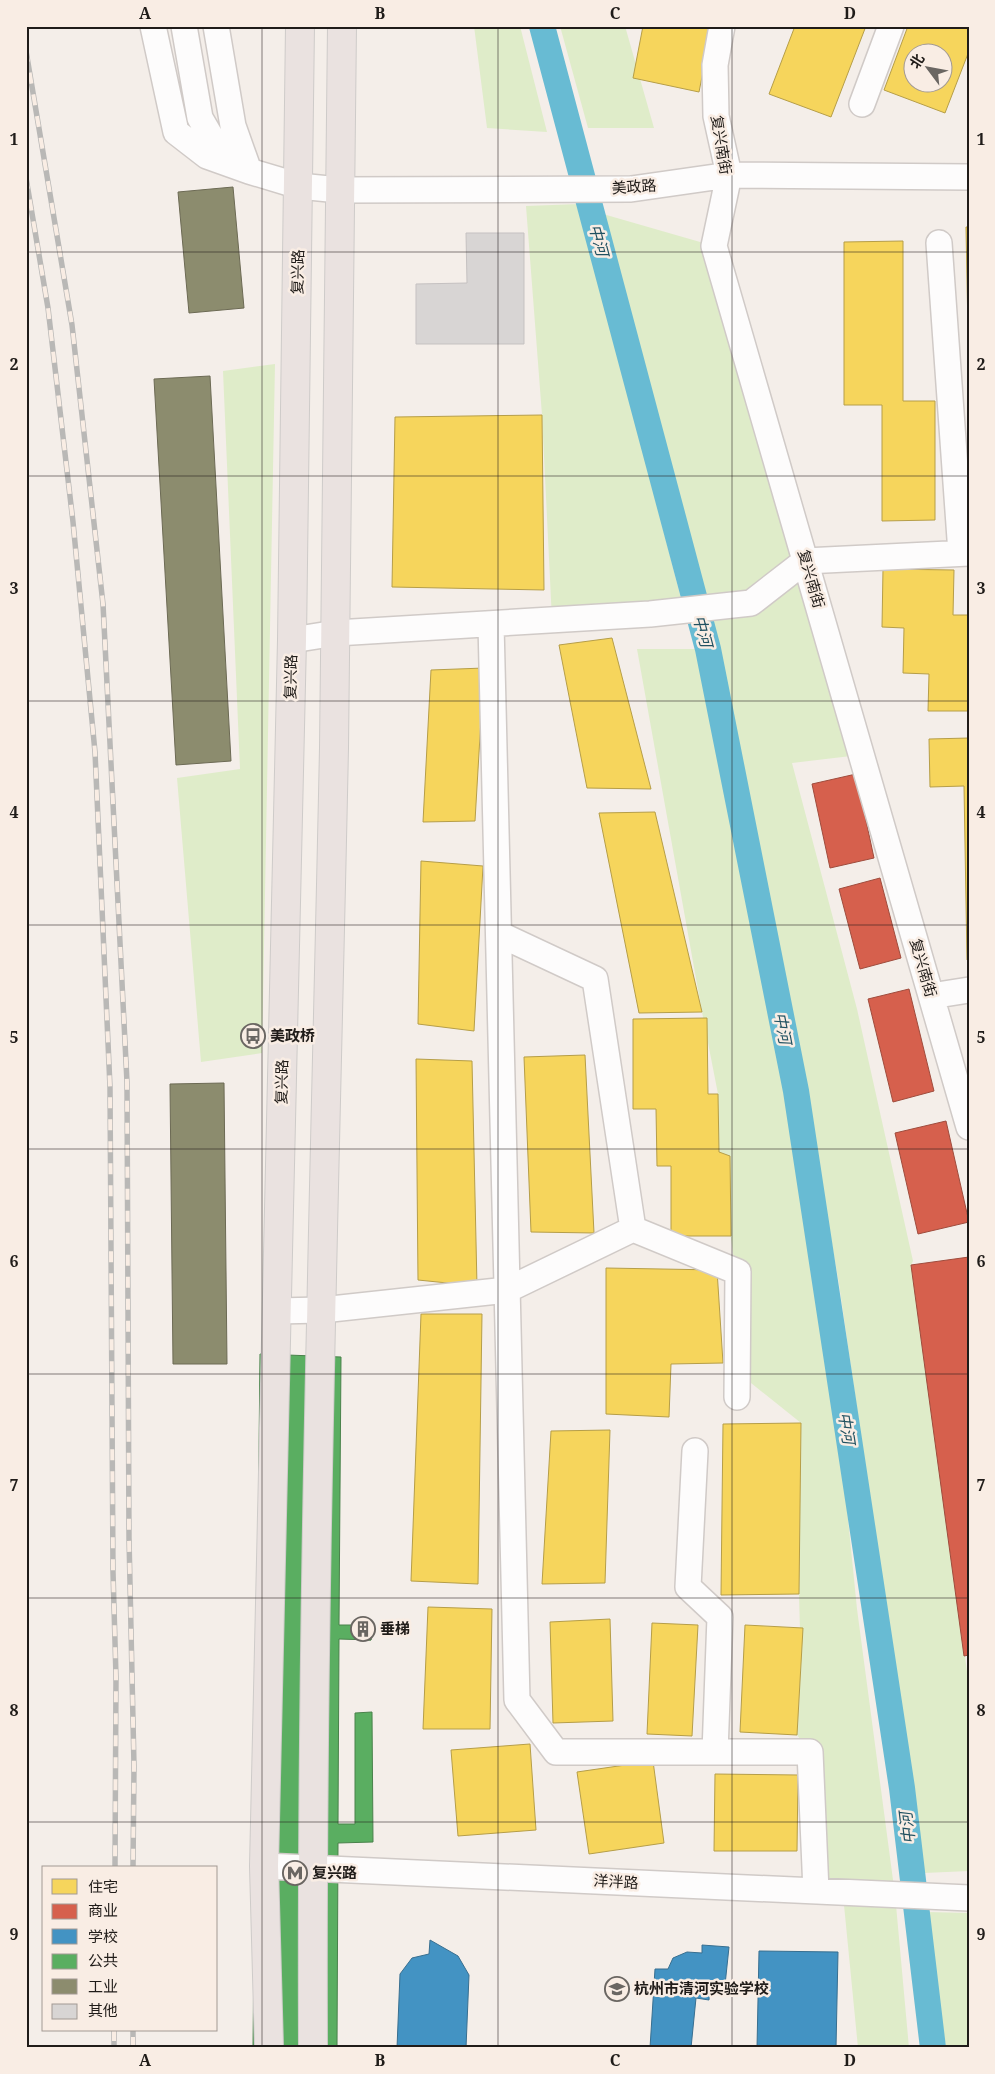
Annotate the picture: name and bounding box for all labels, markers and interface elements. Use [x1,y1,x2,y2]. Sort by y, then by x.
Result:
text: A [139,2,152,24]
text: B [375,2,386,24]
text: C [610,2,621,24]
text: D [844,2,856,24]
north arrow [902,42,952,92]
text: 北 [905,50,928,72]
street label: 复兴南街 [707,114,737,176]
text: 1 [9,128,19,150]
text: 1 [976,128,986,150]
street label: 美政路 [611,174,657,198]
water label: 中河 [584,222,615,261]
street label: 复兴路 [287,249,307,295]
text: 2 [9,353,19,375]
text: 2 [976,353,986,375]
street label: 复兴南街 [794,547,830,610]
text: 3 [9,577,19,599]
text: 3 [976,577,986,599]
water label: 中河 [688,613,719,652]
street label: 复兴路 [280,654,300,700]
text: 4 [9,801,19,823]
text: 4 [976,801,986,823]
street label: 复兴南街 [906,936,942,999]
water label: 中河 [769,1010,797,1049]
bus stop icon: 美政桥 [240,1023,266,1049]
place label: 美政桥 [270,1025,315,1045]
text: 5 [9,1026,19,1048]
text: 5 [976,1026,986,1048]
street label: 复兴路 [271,1059,291,1105]
text: 6 [9,1250,19,1272]
text: 6 [976,1250,986,1272]
water label: 中河 [834,1410,861,1448]
text: 7 [9,1474,19,1496]
text: 7 [976,1474,986,1496]
building icon: 垂梯 [350,1616,376,1642]
place label: 垂梯 [380,1618,410,1638]
text: 8 [9,1699,19,1721]
text: 8 [976,1699,986,1721]
water label: 中河 [894,1808,920,1845]
metro station icon: 复兴路 [282,1860,308,1886]
place label: 复兴路 [312,1862,357,1882]
legend [42,1866,218,2032]
street label: 洋泮路 [593,1870,639,1892]
text: 住宅 [88,1876,118,1896]
text: 商业 [88,1900,118,1920]
text: 9 [9,1923,19,1945]
text: 9 [976,1923,986,1945]
text: 学校 [88,1926,118,1946]
text: 公共 [88,1950,118,1970]
text: 工业 [88,1976,118,1996]
school or university icon: 杭州市清河实验学校 [604,1976,630,2002]
place label: 杭州市清河实验学校 [634,1978,769,1998]
text: 其他 [88,2000,118,2020]
text: A [139,2049,152,2071]
text: B [375,2049,386,2071]
text: C [610,2049,621,2071]
text: D [844,2049,856,2071]

